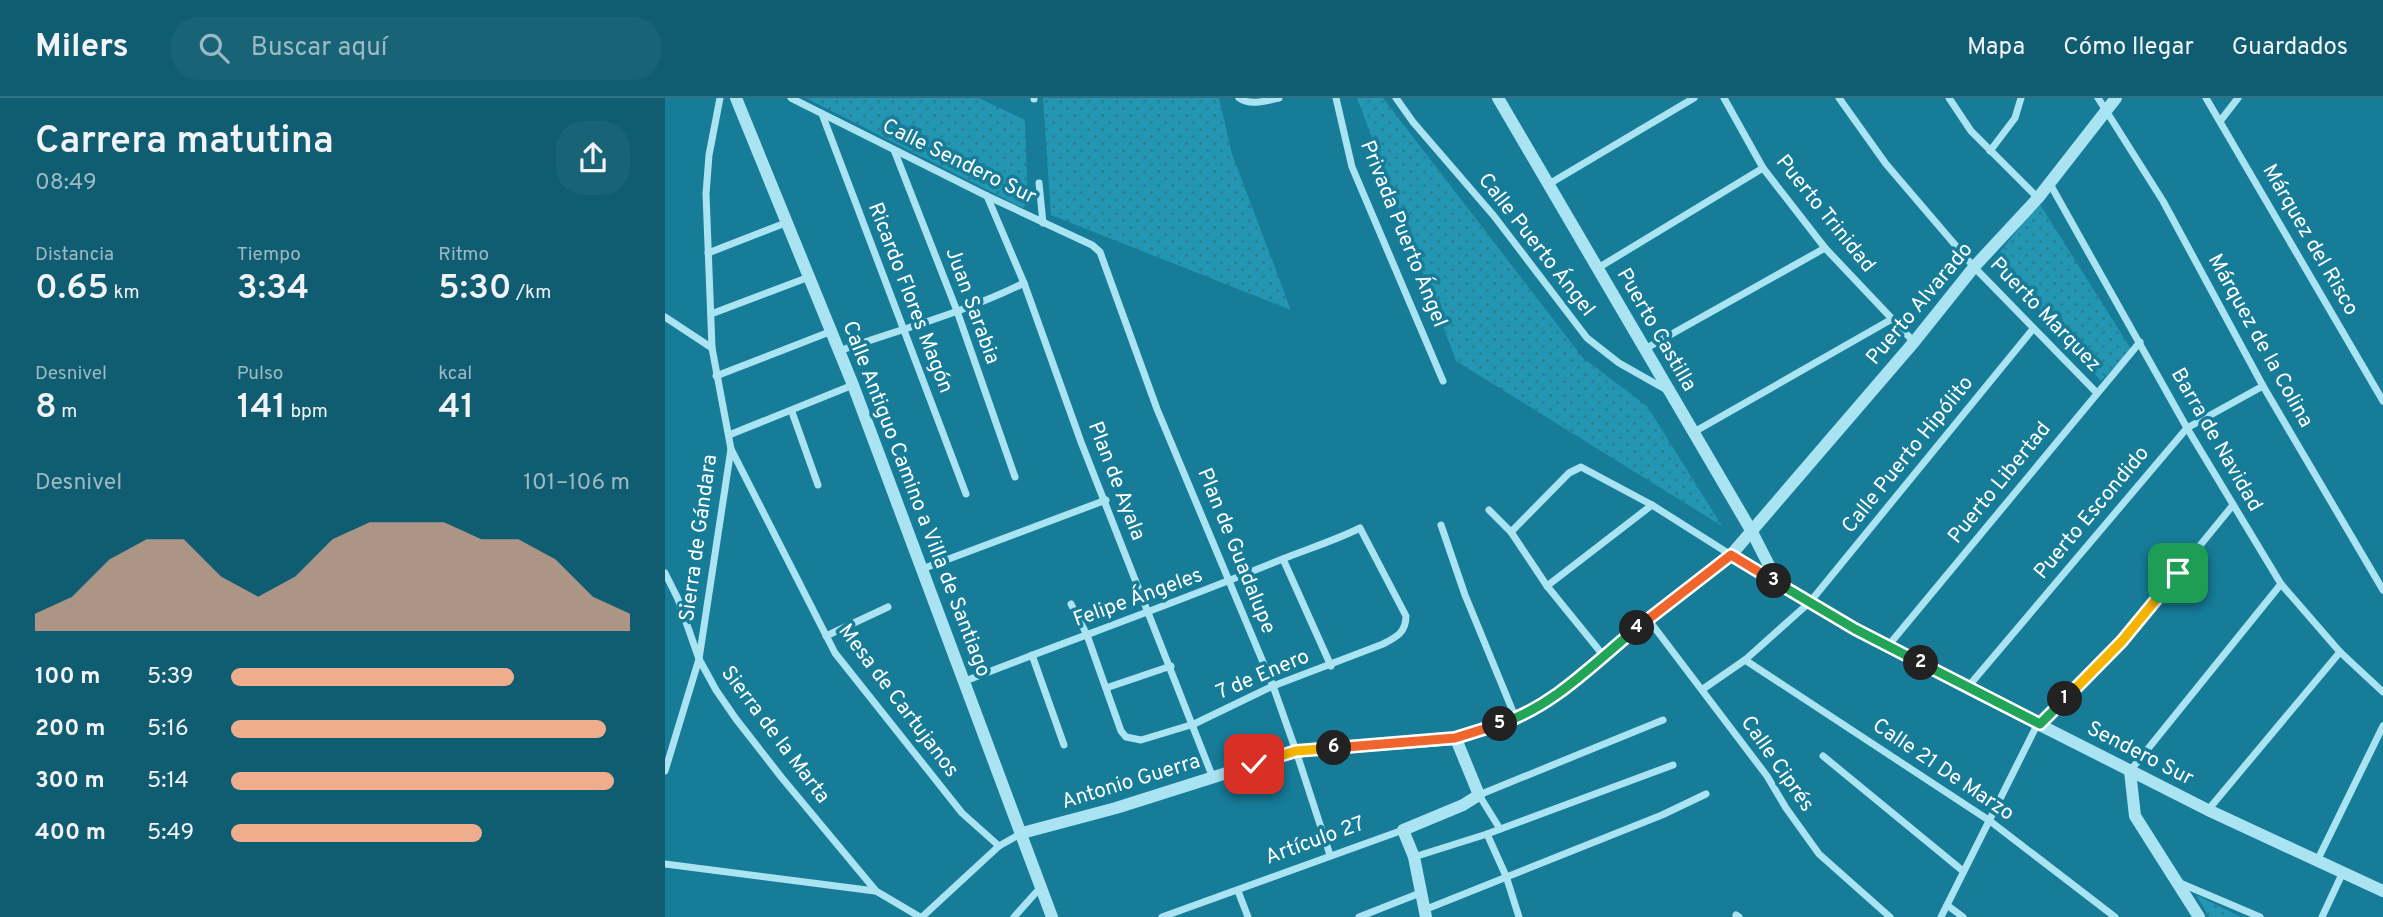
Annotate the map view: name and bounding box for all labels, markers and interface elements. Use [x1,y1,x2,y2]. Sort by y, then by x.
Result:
search box [171,17,661,80]
text: Milers [35,27,129,69]
icon: search [195,29,233,67]
text: Buscar aquí [251,32,387,65]
text: Mapa [1967,33,2025,63]
text: Cómo llegar [2063,33,2194,63]
text: Guardados [2232,33,2348,63]
street label: Calle Sendero Sur [878,113,1040,211]
text: Carrera matutina [35,118,334,167]
button: share [556,121,630,195]
street label: Privada Puerto Ángel [1353,136,1454,331]
street label: Puerto Trinidad [1769,150,1881,278]
street label: Márquez del Risco [2256,159,2364,321]
street label: Calle Puerto Ángel [1472,167,1601,322]
text: 08:49 [35,169,97,198]
street label: Ricardo Flores Magón [861,199,959,397]
street label: Puerto Alvarado [1861,237,1979,371]
text: Distancia [35,243,114,267]
text: Tiempo [237,243,301,267]
text: Ritmo [438,243,489,267]
street label: Juan Sarabia [938,244,1006,368]
street label: Márquez de la Colina [2201,249,2319,433]
street label: Puerto Marquez [1983,252,2107,378]
street label: Puerto Castilla [1610,263,1702,397]
text: 0.65 [35,267,109,311]
text: 3:34 [237,267,309,311]
text: 5:30 [438,267,512,311]
text: km [109,281,140,305]
text: /km [512,281,551,305]
street label: Calle Antiguo Camino a Villa de Santiago [836,317,996,681]
text: Desnivel [35,362,107,386]
text: Pulso [237,362,283,386]
text: kcal [438,362,472,386]
street label: Barra de Navidad [2164,363,2268,517]
street label: Calle Puerto Hipólito [1836,371,1980,539]
text: 8 [35,386,57,430]
text: 141 [237,386,286,430]
text: 41 [438,386,474,430]
text: m [57,400,77,424]
text: bpm [286,400,328,424]
street label: Puerto Libertad [1943,417,2057,549]
street label: Plan de Ayala [1081,418,1151,544]
street label: Puerto Escondido [2028,441,2156,585]
street label: Sierra de Gándara [674,453,724,623]
street label: Plan de Guadalupe [1190,464,1282,638]
text: Desnivel [35,469,122,498]
text: 101–106 m [523,469,630,498]
pin [2148,543,2208,603]
icon: arrive [2159,554,2197,592]
street label: Felipe Ángeles [1069,561,1206,634]
pin: 3 [1757,564,1791,598]
text: 3 [1768,568,1779,592]
pin: 4 [1619,610,1655,646]
text: 4 [1630,615,1643,639]
street label: Mesa de Cartujanos [831,619,965,783]
street label: 7 de Enero [1212,643,1314,707]
pin: 2 [1903,646,1939,680]
text: 2 [1915,650,1926,674]
street label: Sierra de la Marta [714,661,836,809]
text: 100 m [35,663,100,692]
text: 5:39 [147,663,194,692]
pin: 1 [2047,682,2083,716]
text: 1 [2061,686,2068,710]
pin: 5 [1483,706,1517,742]
text: 5 [1494,711,1505,735]
street label: Calle Ciprés [1734,711,1820,817]
street label: Calle 21 De Marzo [1867,713,2019,827]
text: 200 m [35,715,105,744]
text: 5:16 [147,715,189,744]
street label: Sendero Sur [2082,716,2198,792]
pin: 6 [1317,730,1351,766]
pin [1224,734,1284,794]
text: 6 [1328,735,1339,759]
icon: check [1235,745,1273,783]
street label: Antonio Guerra [1058,748,1204,816]
text: 300 m [35,767,105,796]
text: 5:14 [147,767,189,796]
street label: Artículo 27 [1262,811,1368,871]
text: 400 m [35,819,106,848]
text: 5:49 [147,819,194,848]

